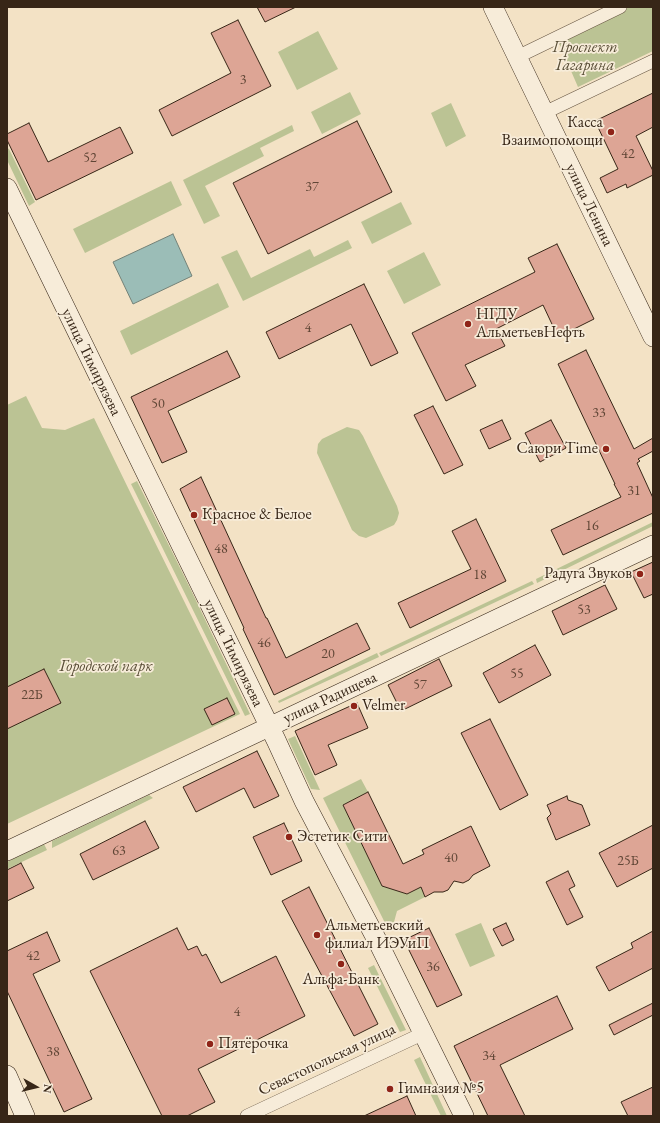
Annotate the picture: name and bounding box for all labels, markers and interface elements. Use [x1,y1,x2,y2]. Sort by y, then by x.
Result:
park label: Проспект Гагарина [552,38,618,76]
house number: 3 [240,72,246,88]
place label: Касса Взаимопомощи [501,113,603,151]
marker: Касса Взаимопомощи [606,127,616,137]
house number: 42 [621,146,635,162]
house number: 52 [83,150,97,166]
street label: улица Ленина [561,160,617,250]
house number: 37 [305,179,319,195]
street label: улица Тимирязева [57,305,125,419]
place label: НГДУ АльметьевНефть [476,305,585,343]
marker: НГДУ АльметьевНефть [463,319,473,329]
house number: 4 [305,320,311,336]
house number: 50 [151,396,165,412]
house number: 33 [592,405,606,421]
place label: Саюри Time [516,439,598,459]
marker: Саюри Time [601,444,611,454]
house number: 31 [627,483,641,499]
place label: Красное & Белое [202,505,312,525]
marker: Красное & Белое [189,510,199,520]
house number: 16 [585,518,599,534]
house number: 48 [214,541,228,557]
place label: Радуга Звуков [544,564,632,584]
house number: 18 [473,567,487,583]
marker: Радуга Звуков [635,569,645,579]
street label: улица Тимирязева [199,596,267,710]
house number: 53 [577,602,591,618]
house number: 46 [257,635,271,651]
house number: 20 [321,646,335,662]
park label: Городской парк [59,657,153,677]
house number: 55 [510,666,524,682]
street label: улица Радищева [280,668,380,728]
house number: 57 [413,677,427,693]
house number: 22Б [21,687,43,703]
place label: Velmer [362,696,405,716]
marker: Velmer [349,701,359,711]
place label: Эстетик Сити [297,827,387,847]
marker: Эстетик Сити [284,832,294,842]
house number: 63 [112,843,126,859]
house number: 40 [444,850,458,866]
house number: 25Б [617,853,639,869]
place label: Альметьевский филиал ИЭУиП [325,916,430,954]
marker: Альметьевский филиал ИЭУиП [312,930,322,940]
house number: 42 [26,948,40,964]
marker: Альфа-Банк [336,959,346,969]
house number: 36 [426,959,440,975]
place label: Альфа-Банк [303,970,379,990]
house number: 4 [234,1004,240,1020]
street label: Севастопольская улица [255,1020,399,1100]
place label: Пятёрочка [218,1034,288,1054]
marker: Пятёрочка [205,1039,215,1049]
house number: 38 [46,1044,60,1060]
house number: 34 [482,1048,496,1064]
north arrow [16,1067,56,1107]
place label: Гимназия №5 [398,1079,484,1099]
text: N [40,1083,55,1094]
marker: Гимназия №5 [385,1084,395,1094]

